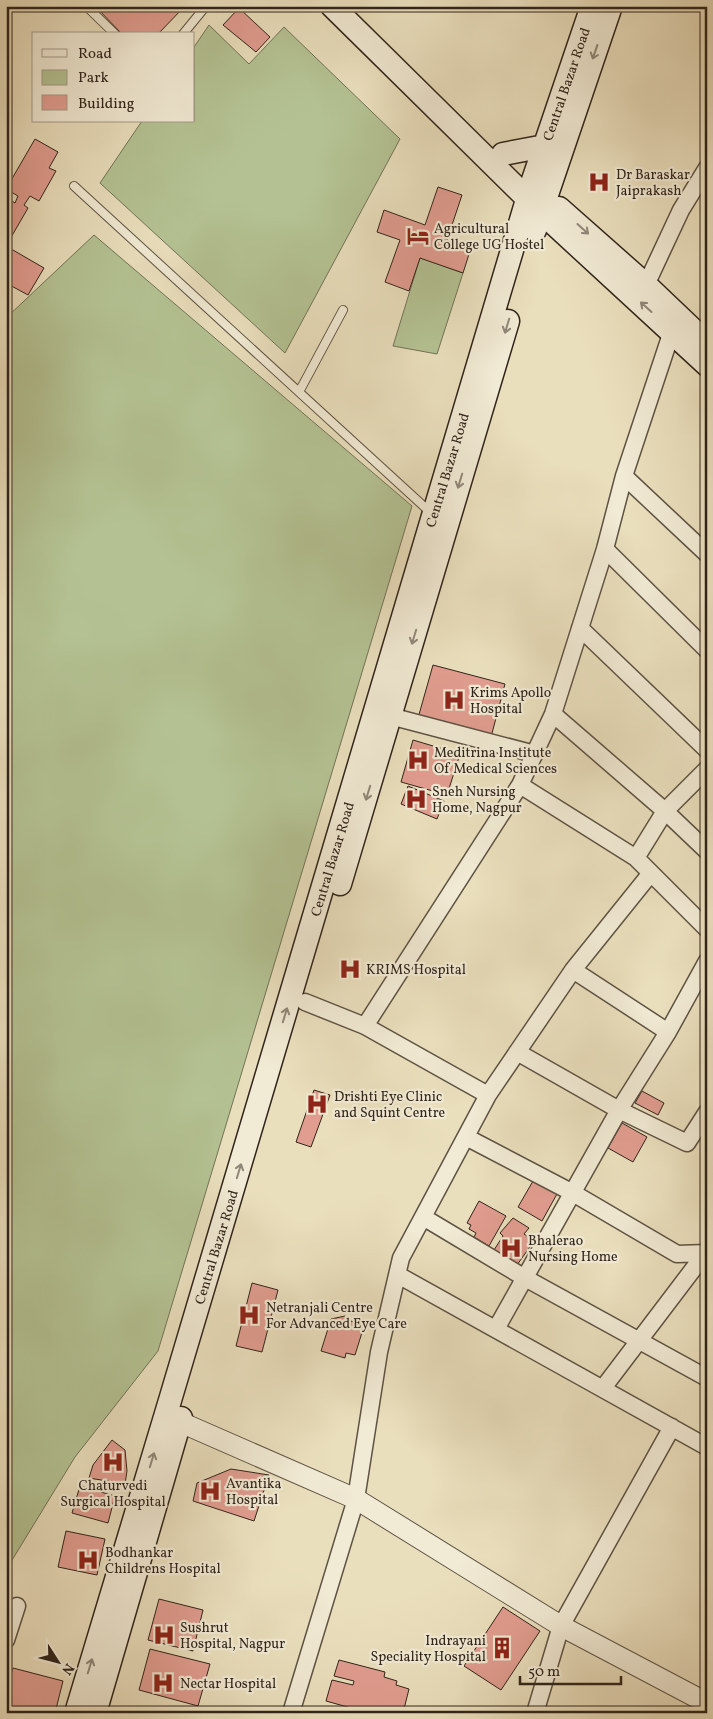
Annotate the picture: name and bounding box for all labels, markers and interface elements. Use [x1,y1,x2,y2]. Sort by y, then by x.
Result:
street label: Central Bazar Road [539,25,596,144]
legend [32,32,195,122]
text: Road [78,44,112,65]
one-way arrow [590,44,599,60]
text: Park [78,68,109,89]
text: Building [78,94,135,115]
place label: Dr Baraskar Jaiprakash [616,166,690,201]
hospital icon: Dr Baraskar Jaiprakash [586,169,612,195]
place label: Agricultural College UG Hostel [434,220,544,255]
hotel icon: Agricultural College UG Hostel [405,223,431,249]
one-way arrow [576,223,589,235]
one-way arrow [639,301,652,313]
one-way arrow [501,317,511,333]
street label: Central Bazar Road [422,411,475,530]
one-way arrow [455,473,465,489]
one-way arrow [408,629,418,645]
place label: Krims Apollo Hospital [470,684,551,719]
hospital icon: Krims Apollo Hospital [441,687,467,713]
place label: Meditrina Institute Of Medical Sciences [434,744,557,779]
hospital icon: Meditrina Institute Of Medical Sciences [405,747,431,773]
place label: Sneh Nursing Home, Nagpur [432,783,522,818]
one-way arrow [362,785,372,801]
hospital icon: Sneh Nursing Home, Nagpur [403,786,429,812]
street label: Central Bazar Road [307,800,360,919]
hospital icon: KRIMS Hospital [337,956,363,982]
place label: KRIMS Hospital [366,961,466,980]
one-way arrow [281,1007,291,1023]
place label: Drishti Eye Clinic and Squint Centre [334,1088,445,1123]
hospital icon: Drishti Eye Clinic and Squint Centre [304,1091,330,1117]
one-way arrow [234,1163,244,1179]
street label: Central Bazar Road [191,1188,244,1307]
place label: Bhalerao Nursing Home [528,1232,618,1267]
hospital icon: Bhalerao Nursing Home [498,1235,524,1261]
place label: Netranjali Centre For Advanced Eye Care [266,1299,407,1334]
hospital icon: Netranjali Centre For Advanced Eye Care [236,1302,262,1328]
hospital icon: Chaturvedi Surgical Hospital [100,1449,126,1475]
one-way arrow [148,1453,158,1469]
place label: Avantika Hospital [226,1475,281,1510]
place label: Chaturvedi Surgical Hospital [60,1477,166,1512]
hospital icon: Avantika Hospital [197,1478,223,1504]
place label: Bodhankar Childrens Hospital [105,1544,221,1579]
hospital icon: Bodhankar Childrens Hospital [75,1547,101,1573]
place label: Sushrut Hospital, Nagpur [180,1619,285,1654]
hospital icon: Sushrut Hospital, Nagpur [151,1622,177,1648]
place label: Indrayani Speciality Hospital [371,1632,486,1667]
building icon: Indrayani Speciality Hospital [489,1635,515,1661]
north arrow [32,1636,82,1686]
scale bar [520,1654,622,1686]
one-way arrow [85,1658,95,1674]
text: N [57,1659,78,1678]
text: 50 m [528,1662,560,1683]
hospital icon: Nectar Hospital [150,1670,176,1696]
place label: Nectar Hospital [180,1675,276,1694]

